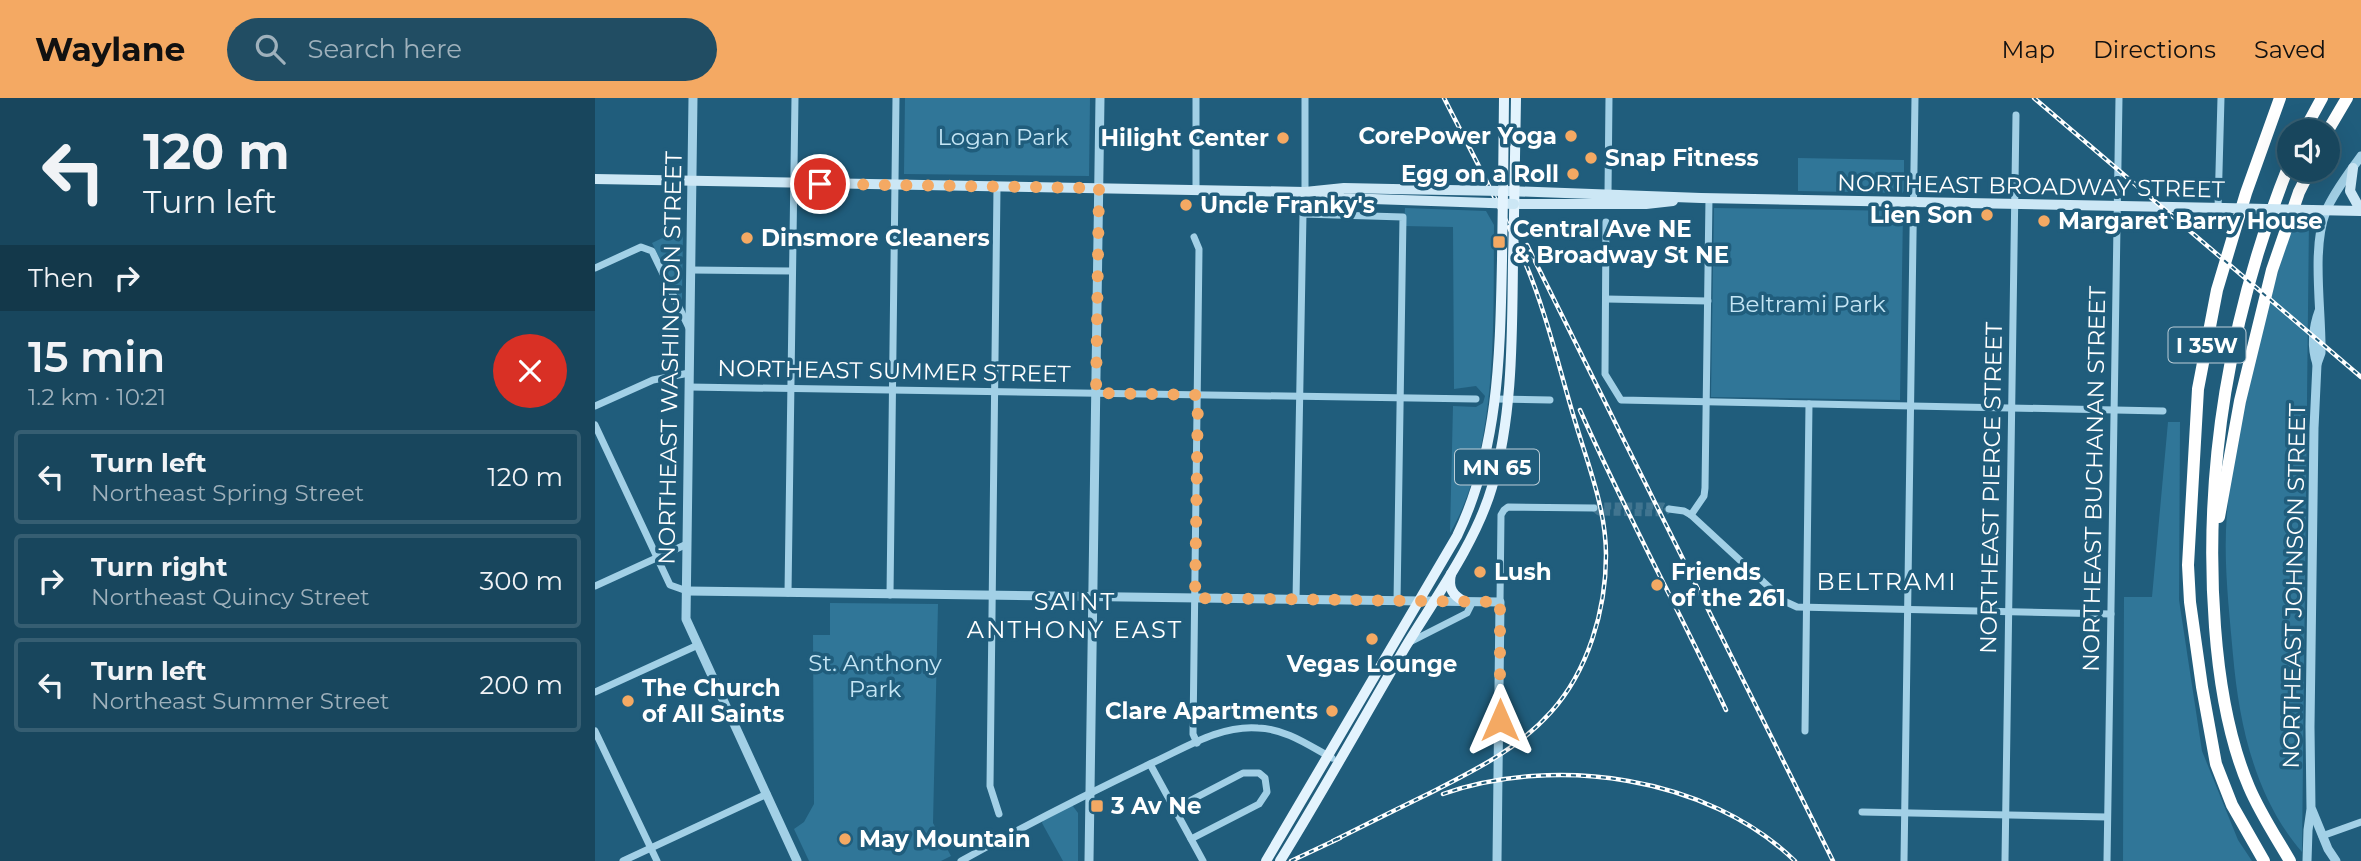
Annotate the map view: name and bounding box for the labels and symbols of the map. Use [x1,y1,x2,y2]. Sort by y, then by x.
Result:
place label: CorePower Yoga [1359,122,1557,150]
park label: Logan Park [937,123,1069,151]
place label: Hilight Center [1100,124,1269,152]
marker: CorePower Yoga [1563,128,1579,144]
marker: Hilight Center [1275,130,1291,146]
place label: Snap Fitness [1605,144,1759,172]
street label: NORTHEAST WASHINGTON STREET [652,150,688,565]
marker: Snap Fitness [1583,150,1599,166]
pin [790,154,850,214]
place label: Egg on a Roll [1401,160,1559,188]
marker: Egg on a Roll [1565,166,1581,182]
street label: NORTHEAST BROADWAY STREET [1837,169,2226,203]
place label: Uncle Franky's [1200,191,1375,219]
marker: Uncle Franky's [1178,197,1194,213]
place label: Lien Son [1870,201,1973,229]
marker: Lien Son [1979,207,1995,223]
place label: Margaret Barry House [2058,207,2323,235]
marker: Margaret Barry House [2036,213,2052,229]
place label: Central Ave NE & Broadway St NE [1513,215,1729,269]
place label: Dinsmore Cleaners [761,224,990,252]
marker: Dinsmore Cleaners [739,230,755,246]
marker: Central Ave NE & Broadway St NE [1491,234,1507,250]
street label: NORTHEAST BUCHANAN STREET [2077,285,2111,672]
park label: Beltrami Park [1728,290,1886,318]
street label: NORTHEAST PIERCE STREET [1974,321,2008,654]
road number: I 35W [2169,328,2245,362]
street label: NORTHEAST SUMMER STREET [717,354,1072,388]
street label: NORTHEAST JOHNSON STREET [2277,402,2311,769]
road number: MN 65 [1455,450,1539,484]
place label: Lush [1494,558,1552,586]
place label: Friends of the 261 [1671,558,1786,612]
marker: Lush [1472,564,1488,580]
district label: BELTRAMI [1817,567,1957,596]
marker: Friends of the 261 [1649,577,1665,593]
district label: SAINT ANTHONY EAST [967,587,1183,644]
marker: Vegas Lounge [1364,631,1380,647]
park label: St. Anthony Park [808,649,942,703]
place label: Vegas Lounge [1286,650,1457,678]
place label: The Church of All Saints [642,674,784,728]
position arrow [1463,683,1537,757]
marker: The Church of All Saints [620,693,636,709]
place label: Clare Apartments [1105,697,1318,725]
marker: Clare Apartments [1324,703,1340,719]
place label: 3 Av Ne [1110,792,1201,820]
marker: 3 Av Ne [1089,798,1105,814]
place label: May Mountain [859,825,1031,853]
marker: May Mountain [837,831,853,847]

